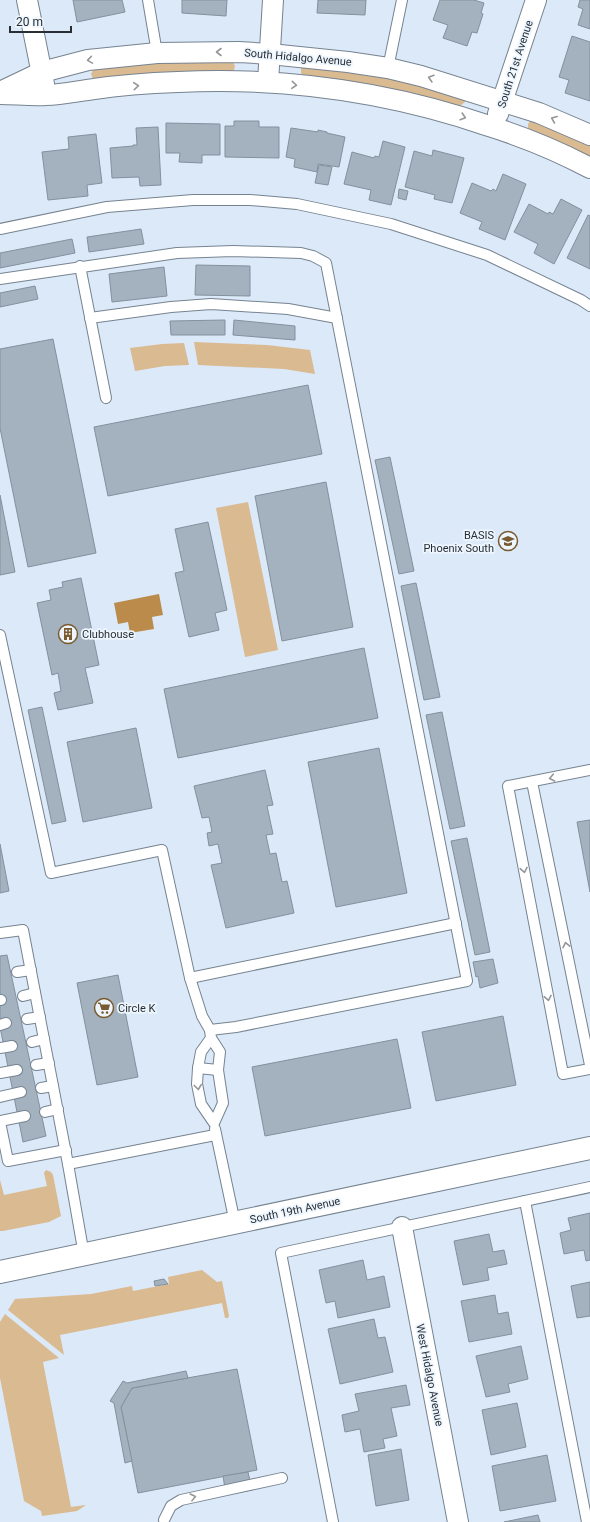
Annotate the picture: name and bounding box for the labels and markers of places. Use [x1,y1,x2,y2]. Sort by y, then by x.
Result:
place label: BASIS Phoenix South [423,529,494,555]
school or university icon: BASIS Phoenix South [497,530,519,552]
building icon: Clubhouse [57,623,79,645]
place label: Clubhouse [82,628,134,641]
supermarket icon: Circle K [93,997,115,1019]
place label: Circle K [118,1002,155,1015]

